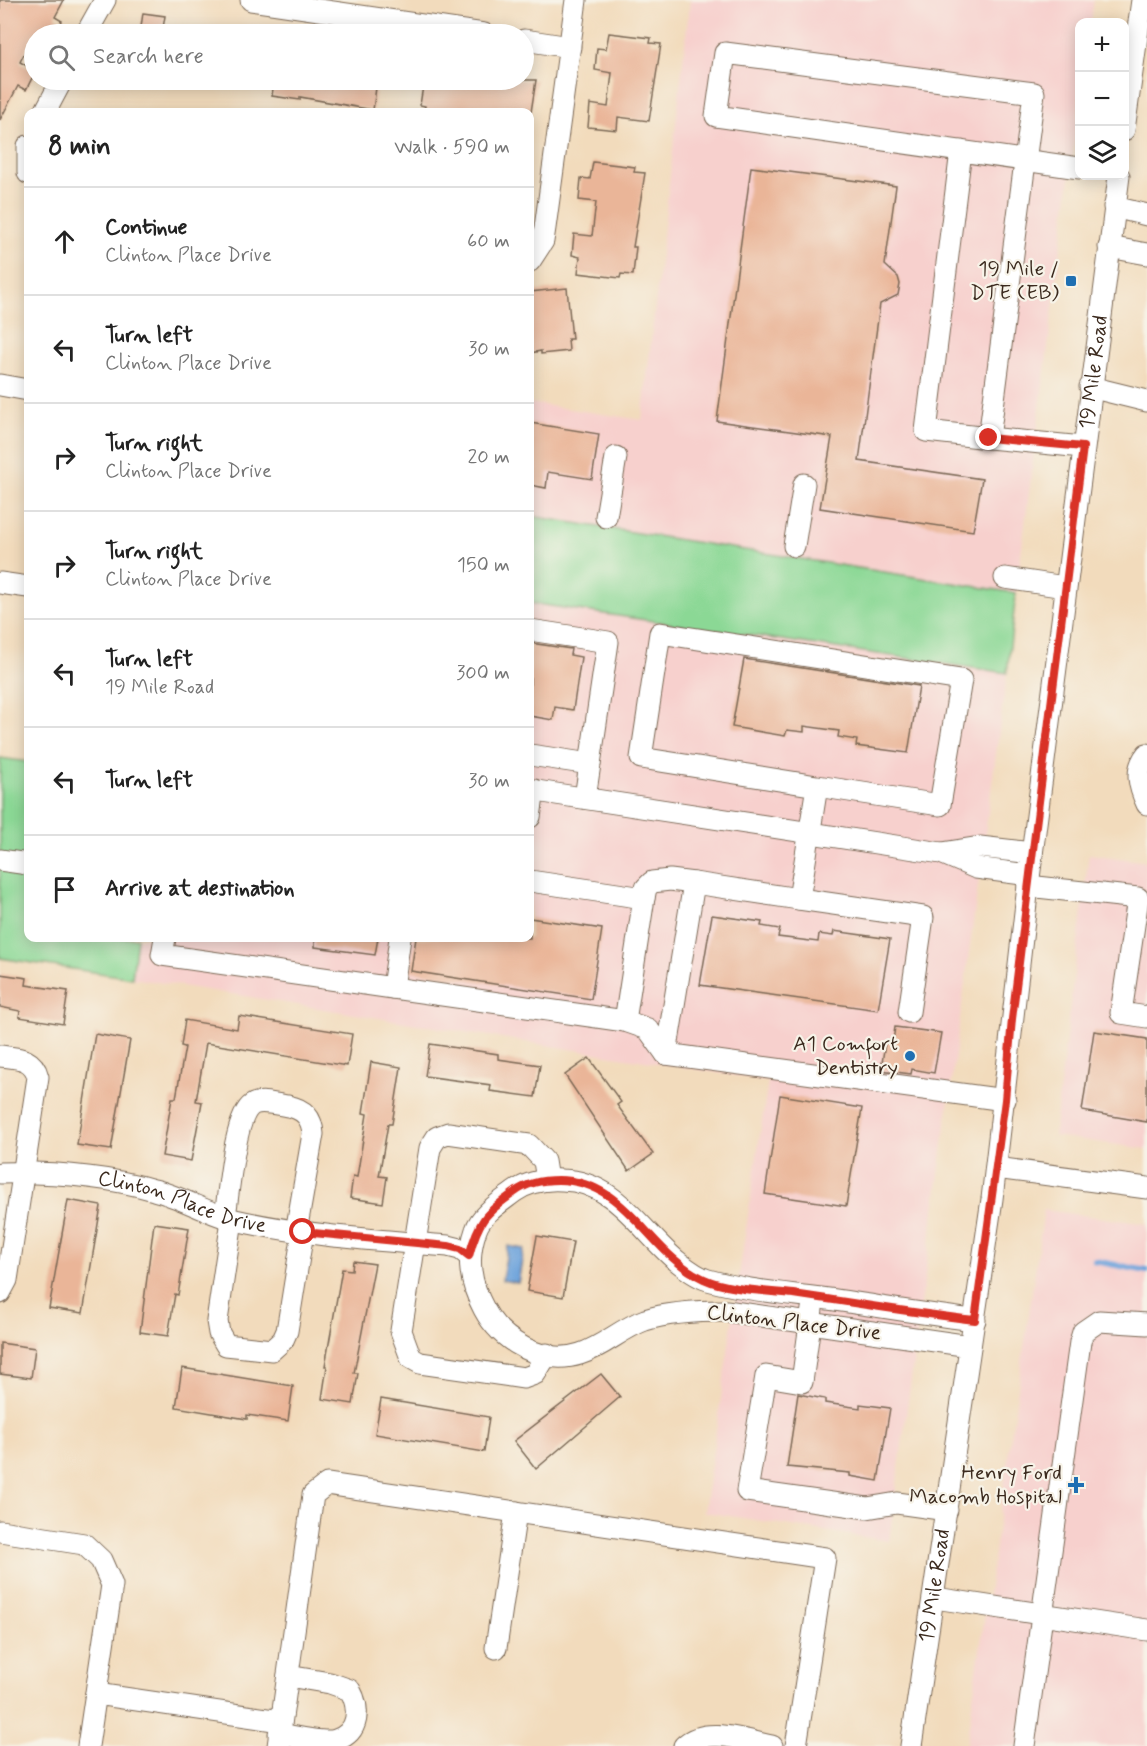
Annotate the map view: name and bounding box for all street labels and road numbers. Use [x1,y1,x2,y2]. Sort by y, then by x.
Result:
street label: 19 Mile Road [1073,314,1115,431]
street label: Clinton Place Drive [96,1164,269,1240]
street label: Clinton Place Drive [705,1298,883,1348]
street label: 19 Mile Road [912,1527,957,1645]

